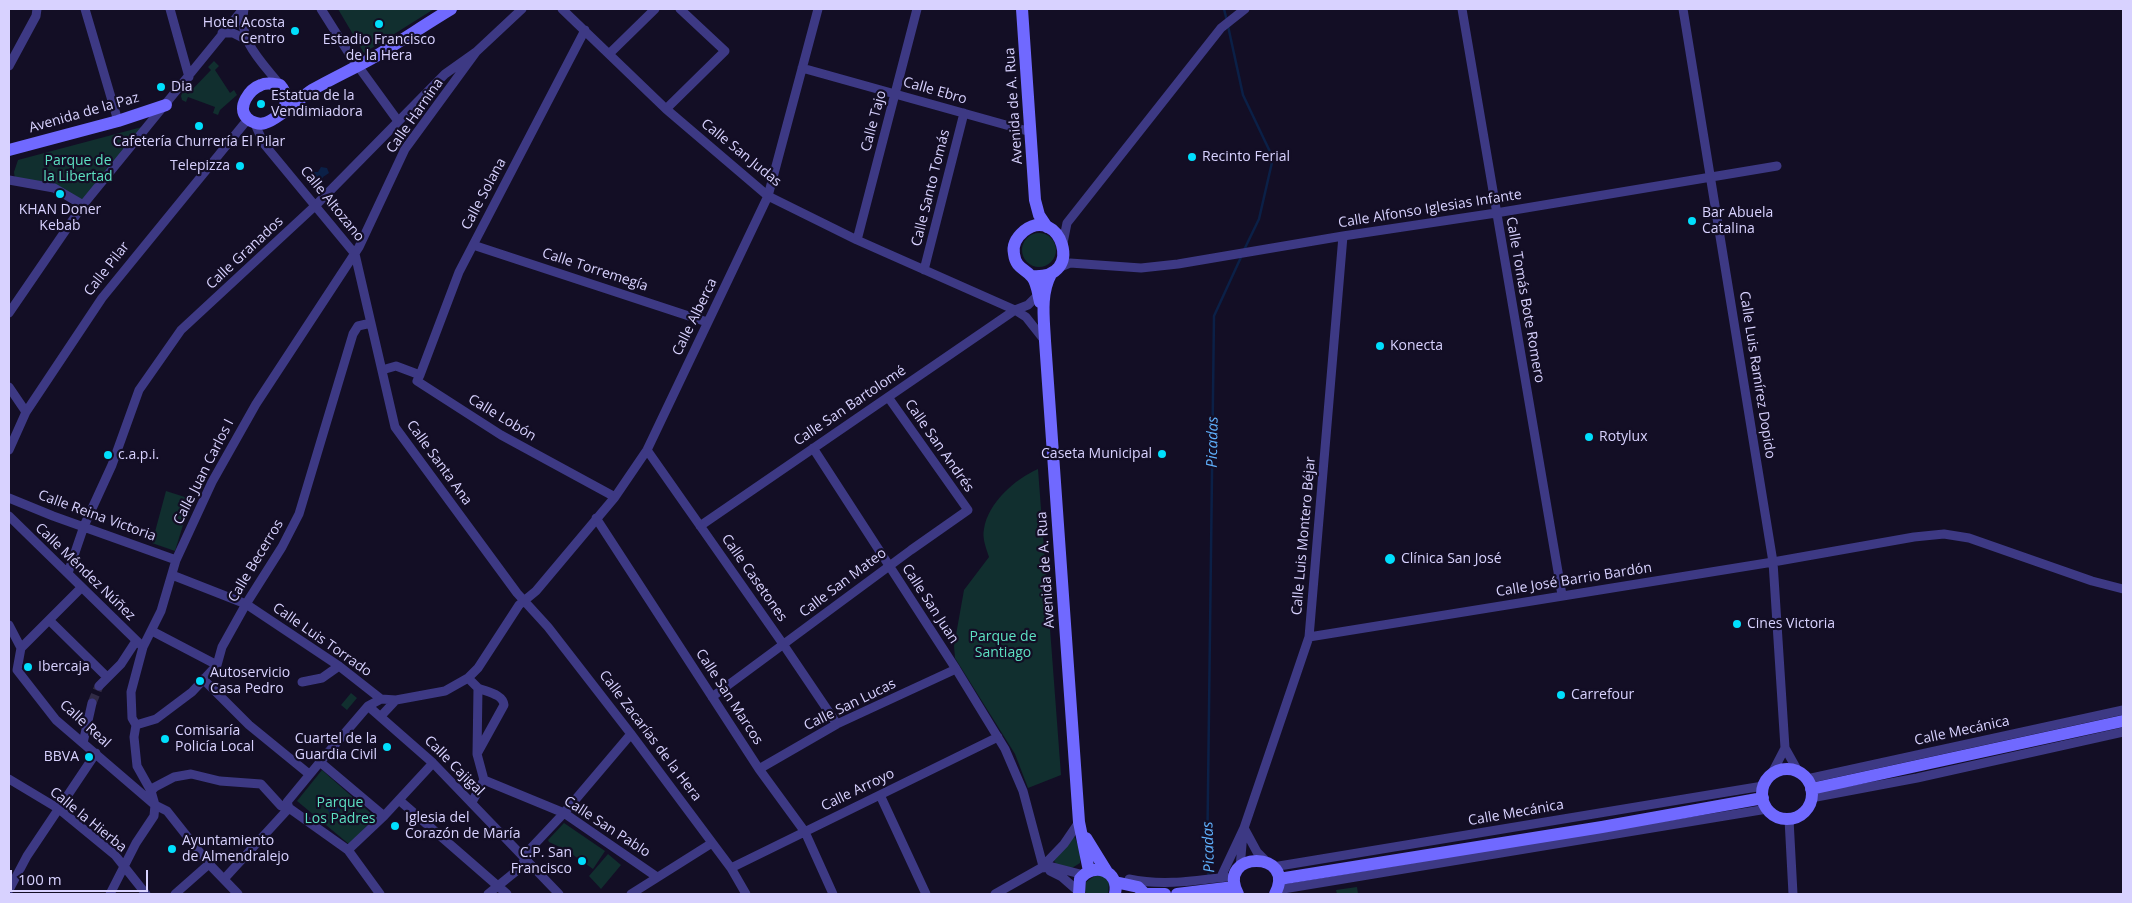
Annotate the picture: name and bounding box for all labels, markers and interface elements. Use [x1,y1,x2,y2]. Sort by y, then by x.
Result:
place label: Hotel Acosta Centro [203,15,285,48]
marker: Estadio Francisco de la Hera [373,18,385,30]
marker: Hotel Acosta Centro [289,25,301,37]
place label: Estadio Francisco de la Hera [323,32,435,64]
street label: Avenida de A. Rua [1002,47,1026,165]
street label: Calle Ebro [901,74,969,108]
street label: Calle Harnina [383,75,447,157]
place label: Dia [171,79,192,95]
marker: Dia [155,81,167,93]
place label: Estatua de la Vendimiadora [271,88,363,120]
street label: Avenida de la Paz [27,89,141,137]
street label: Calle Tajo [858,89,890,153]
marker: Estatua de la Vendimiadora [255,98,267,110]
street label: Calle San Judas [698,116,784,190]
marker: Cafetería Churrería El Pilar [193,120,205,132]
street label: Calle Santo Tomás [908,128,954,248]
place label: Cafetería Churrería El Pilar [113,134,285,150]
place label: Recinto Ferial [1202,149,1290,165]
marker: Recinto Ferial [1186,151,1198,163]
park label: Parque de la Libertad [43,153,113,186]
street label: Calle Solana [458,155,510,233]
place label: Telepizza [170,158,230,174]
marker: Telepizza [234,160,246,172]
street label: Calle Altozano [296,163,368,245]
street label: Calle Alfonso Iglesias Infante [1337,186,1523,232]
marker: KHAN Doner Kebab [54,188,66,200]
place label: KHAN Doner Kebab [19,202,101,234]
place label: Bar Abuela Catalina [1702,205,1773,238]
street label: Calle Granados [203,213,287,293]
marker: Bar Abuela Catalina [1686,215,1698,227]
street label: Calle Tomás Bote Romero [1502,216,1548,384]
street label: Calle Pilar [81,239,133,299]
street label: Calle Torremegía [540,245,650,295]
street label: Calle Alberca [669,275,721,359]
street label: Calle Luis Ramírez Dopido [1735,290,1779,460]
place label: Konecta [1390,338,1443,354]
marker: Konecta [1374,340,1386,352]
street label: Calle San Bartolomé [791,362,909,450]
street label: Calle Lobón [465,391,539,445]
street label: Calle San Andrés [901,396,977,496]
water label: Picadas [1204,416,1222,468]
street label: Calle Juan Carlos I [170,417,238,527]
street label: Calle Santa Ana [403,417,475,509]
place label: Rotylux [1599,429,1648,445]
marker: Rotylux [1583,431,1595,443]
place label: Caseta Municipal [1041,446,1152,462]
place label: c.a.p.i. [118,447,159,463]
marker: Caseta Municipal [1156,448,1168,460]
marker: c.a.p.i. [102,449,114,461]
street label: Calle Luis Montero Béjar [1289,456,1319,616]
street label: Calle Reina Victoria [36,487,158,545]
street label: Avenida de A. Rua [1034,511,1058,629]
street label: Calle Becerros [225,517,287,605]
street label: Calle Méndez Núñez [31,520,139,624]
street label: Calle Casetones [718,531,790,625]
street label: Calle San Mateo [796,545,890,621]
place label: Clínica San José [1401,551,1502,567]
marker: Clínica San José [1383,552,1397,566]
street label: Calle José Barrio Bardón [1495,559,1653,601]
street label: Calle San Juan [898,561,962,647]
street label: Calle Luis Torrado [269,599,375,681]
place label: Cines Victoria [1747,616,1835,632]
marker: Cines Victoria [1731,618,1743,630]
park label: Parque de Santiago [970,629,1036,662]
street label: Calle San Marcos [692,646,766,748]
place label: Ibercaja [38,659,90,675]
marker: Ibercaja [22,661,34,673]
place label: Autoservicio Casa Pedro [210,665,290,698]
street label: Calle Zacarías de la Hera [595,667,705,805]
marker: Autoservicio Casa Pedro [194,675,206,687]
street label: Calle San Lucas [801,676,899,734]
place label: Carrefour [1571,687,1634,703]
marker: Carrefour [1555,689,1567,701]
street label: Calle Real [56,697,114,751]
street label: Calle Mecánica [1913,713,2011,749]
place label: Comisaría Policía Local [175,723,254,756]
place label: Cuartel de la Guardia Civil [295,731,377,764]
marker: Comisaría Policía Local [159,733,171,745]
street label: Calle Cajigal [421,733,487,799]
marker: Cuartel de la Guardia Civil [381,741,393,753]
place label: BBVA [44,749,79,765]
marker: BBVA [83,751,95,763]
street label: Calle Arroyo [819,765,897,815]
street label: Calle la Hierba [46,784,130,856]
street label: Calle San Pablo [561,793,653,861]
park label: Parque Los Padres [304,795,376,828]
street label: Calle Mecánica [1467,796,1565,830]
place label: Iglesia del Corazón de María [405,810,520,842]
marker: Iglesia del Corazón de María [389,820,401,832]
water label: Picadas [1199,821,1219,873]
place label: Ayuntamiento de Almendralejo [182,833,289,866]
marker: Ayuntamiento de Almendralejo [166,843,178,855]
place label: C.P. San Francisco [511,845,572,878]
marker: C.P. San Francisco [576,855,588,867]
scale bar [12,860,150,892]
text: 100 m [18,869,62,889]

